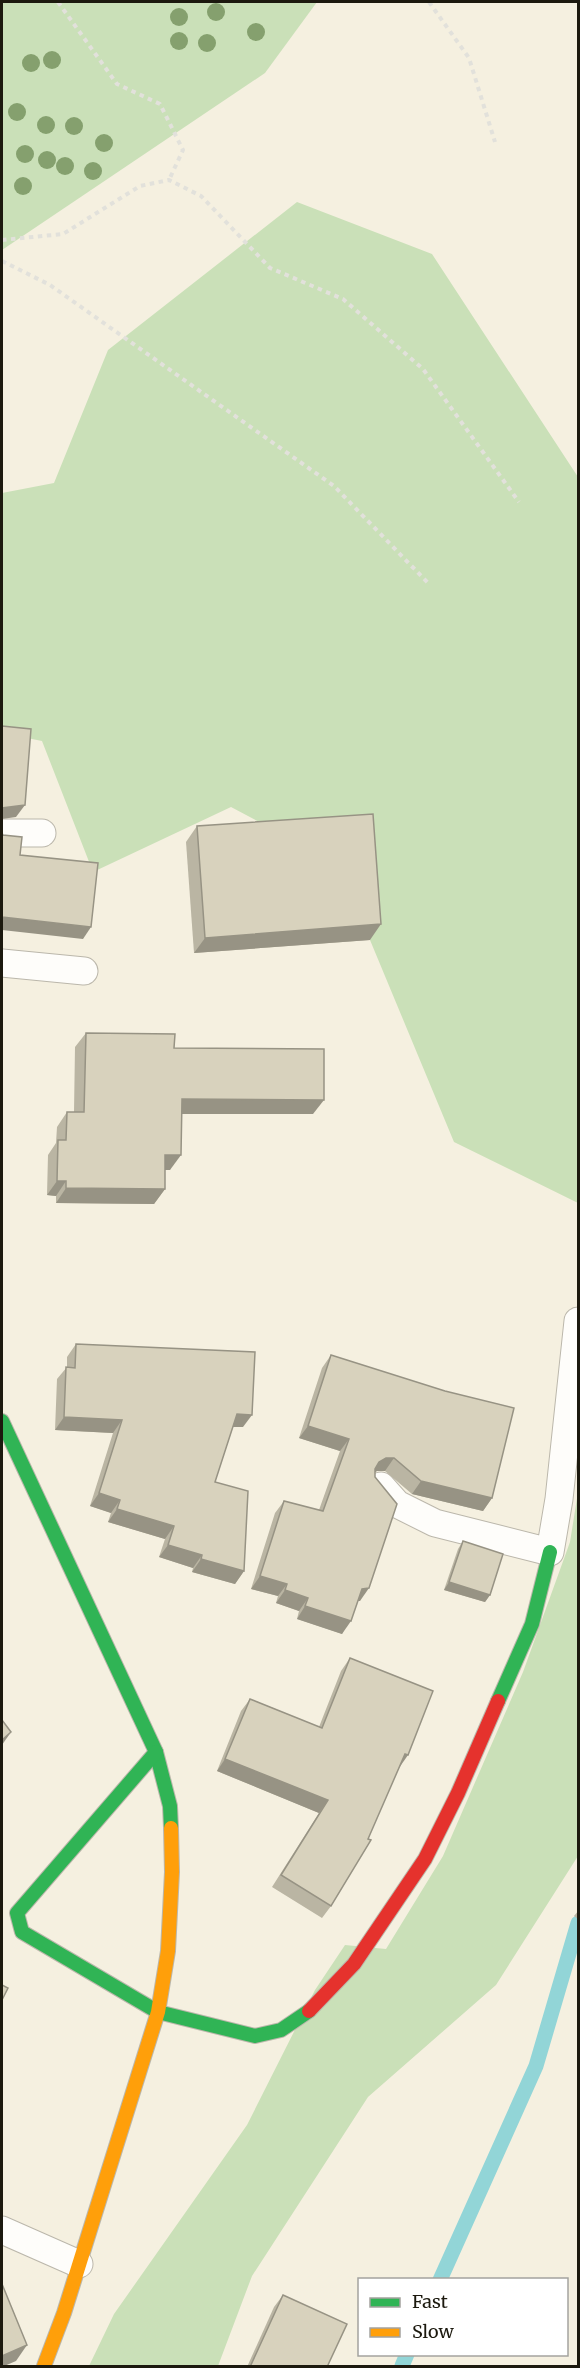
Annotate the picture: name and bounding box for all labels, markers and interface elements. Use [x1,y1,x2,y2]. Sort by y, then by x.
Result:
legend [358,2278,568,2356]
text: Fast [412,2290,448,2313]
text: Slow [412,2320,455,2343]

